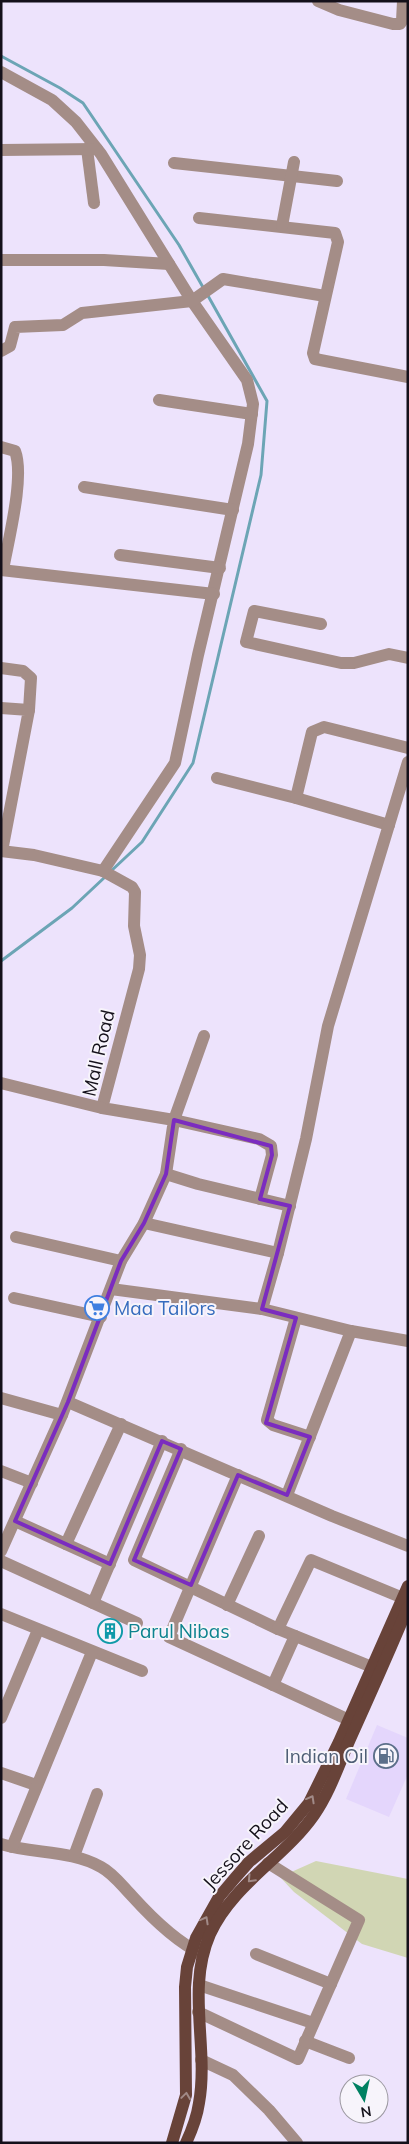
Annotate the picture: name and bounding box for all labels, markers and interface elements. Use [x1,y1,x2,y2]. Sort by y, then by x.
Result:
street label: Mall Road [76,1007,120,1099]
supermarket icon: Maa Tailors [84,1295,110,1321]
place label: Maa Tailors [114,1296,216,1320]
building icon: Parul Nibas [97,1618,123,1644]
place label: Parul Nibas [128,1619,230,1643]
fuel station icon: Indian Oil [373,1743,399,1769]
place label: Indian Oil [285,1744,368,1768]
street label: Jessore Road [197,1794,293,1894]
one-way arrow [305,1795,315,1804]
one-way arrow [248,1874,257,1883]
one-way arrow [199,1916,209,1925]
north arrow [339,2074,389,2124]
one-way arrow [180,2092,190,2100]
text: N [359,2102,373,2122]

